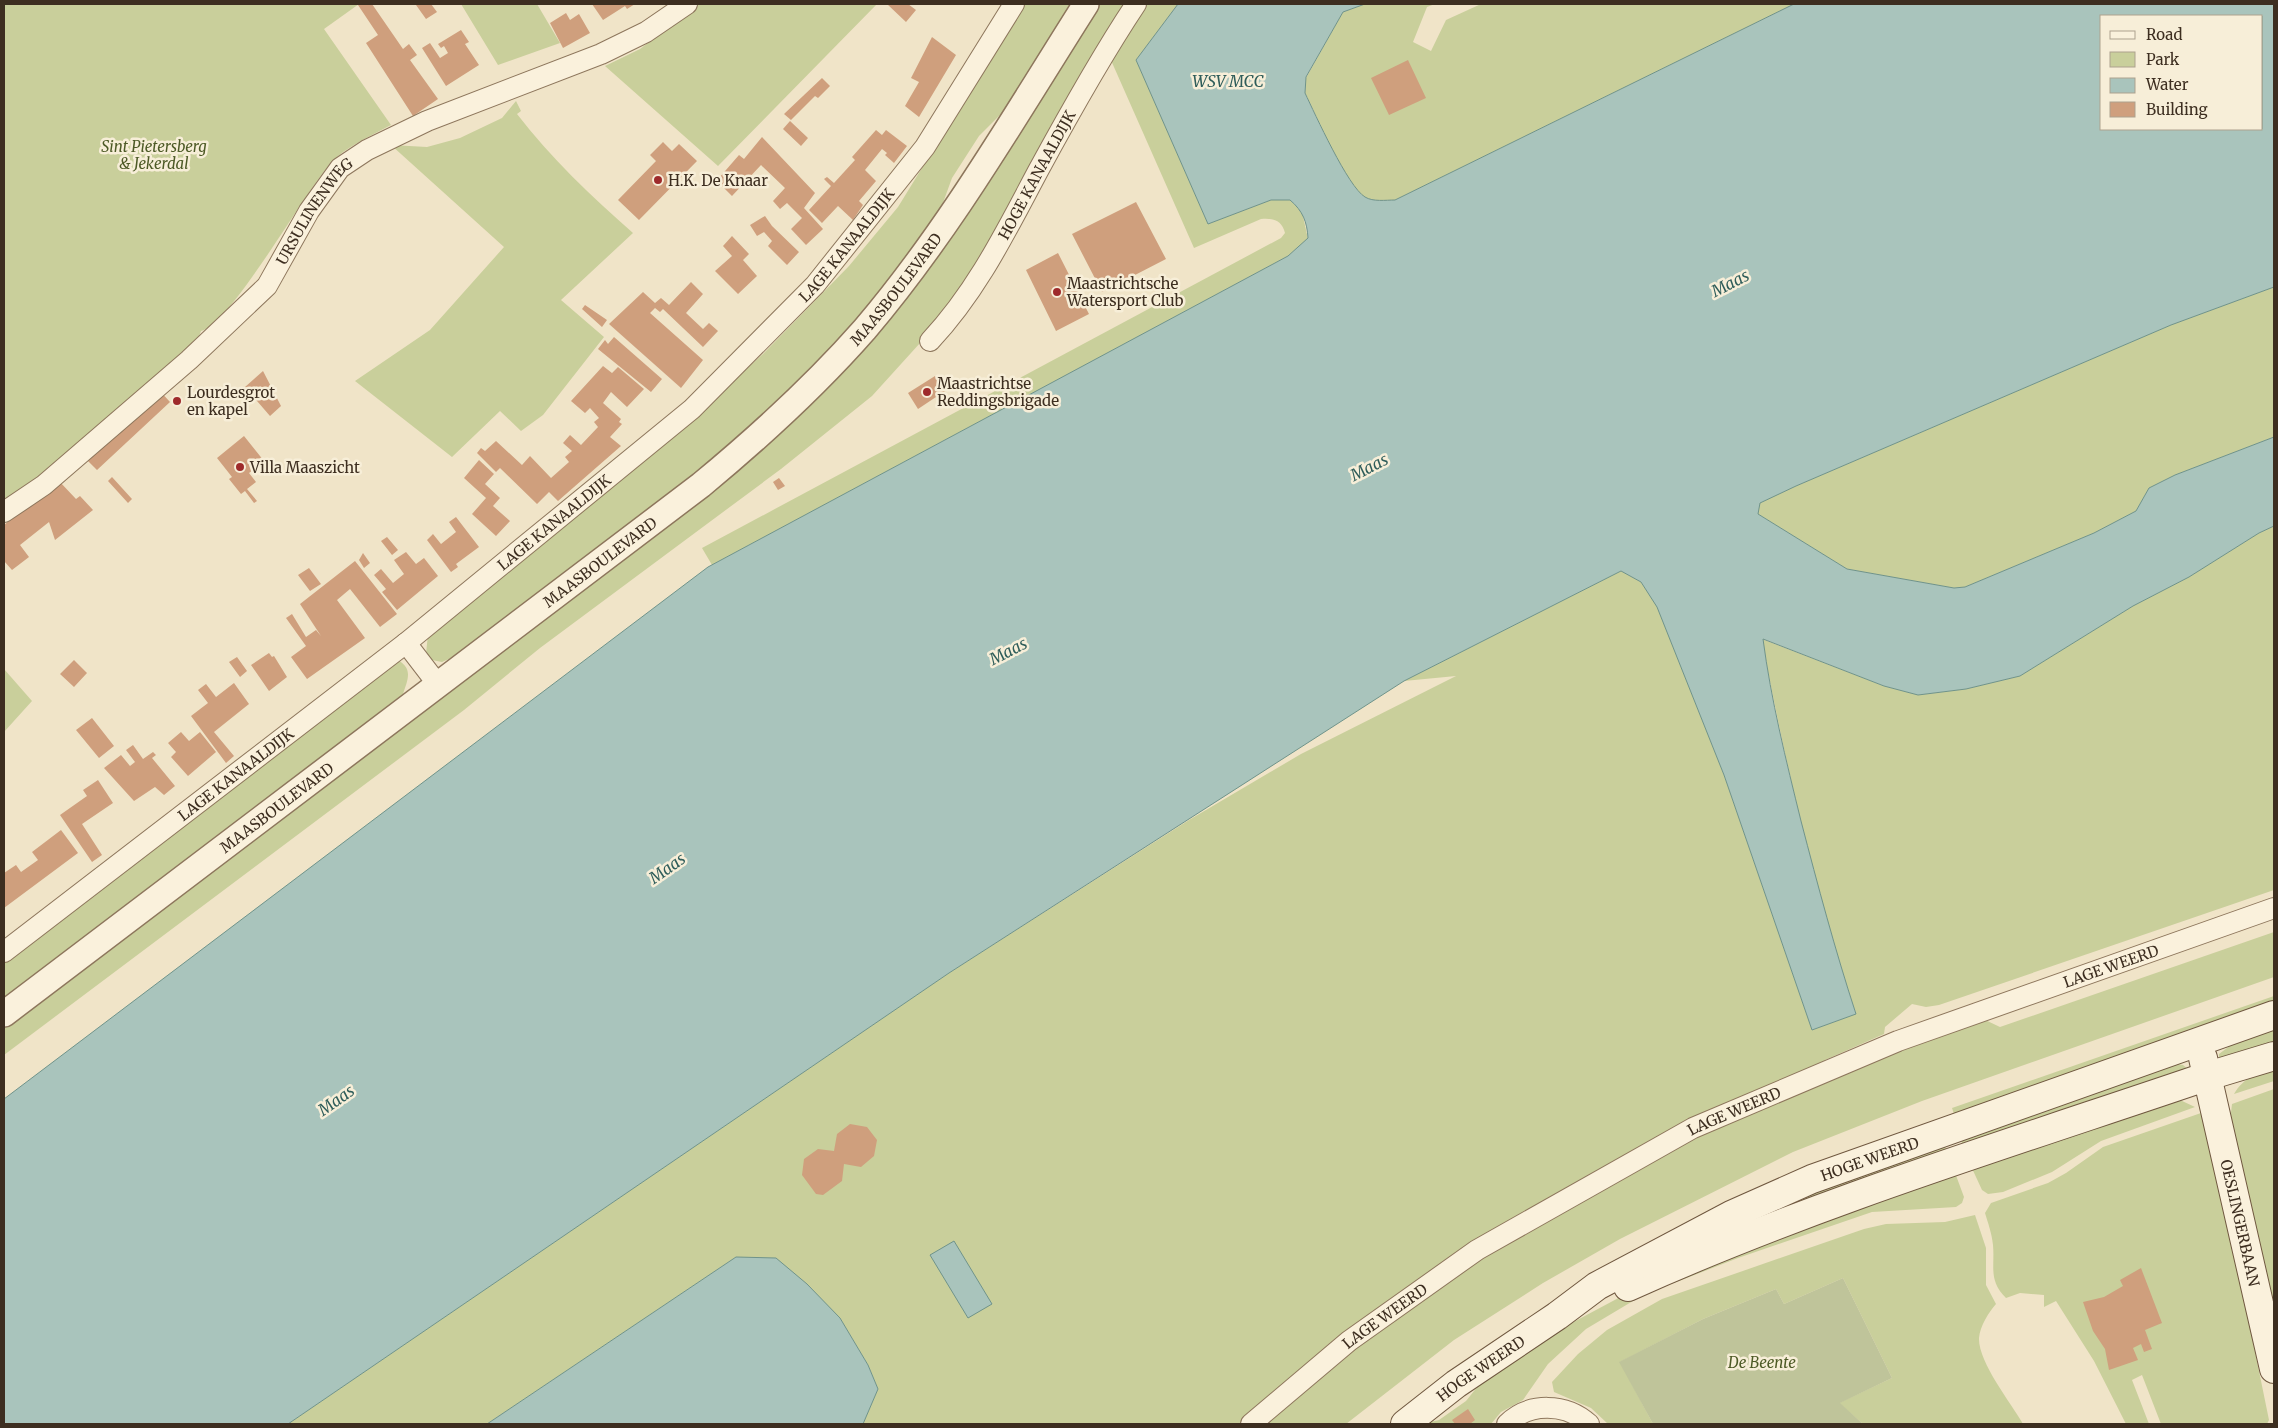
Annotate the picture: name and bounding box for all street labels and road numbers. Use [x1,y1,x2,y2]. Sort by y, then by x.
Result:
street label: HOGE KANAALDIJK [994,106,1079,243]
street label: URSULINENWEG [271,153,356,268]
street label: LAGE KANAALDIJK [794,184,898,306]
street label: MAASBOULEVARD [846,229,945,349]
street label: LAGE KANAALDIJK [493,470,615,574]
street label: MAASBOULEVARD [539,513,660,611]
street label: LAGE KANAALDIJK [174,723,297,825]
street label: MAASBOULEVARD [216,758,337,856]
street label: LAGE WEERD [2061,940,2161,991]
street label: LAGE WEERD [1684,1082,1784,1139]
street label: HOGE WEERD [1818,1132,1921,1185]
street label: OESLINGERBAAN [2217,1157,2264,1288]
street label: LAGE WEERD [1338,1279,1431,1352]
street label: HOGE WEERD [1432,1331,1528,1405]

